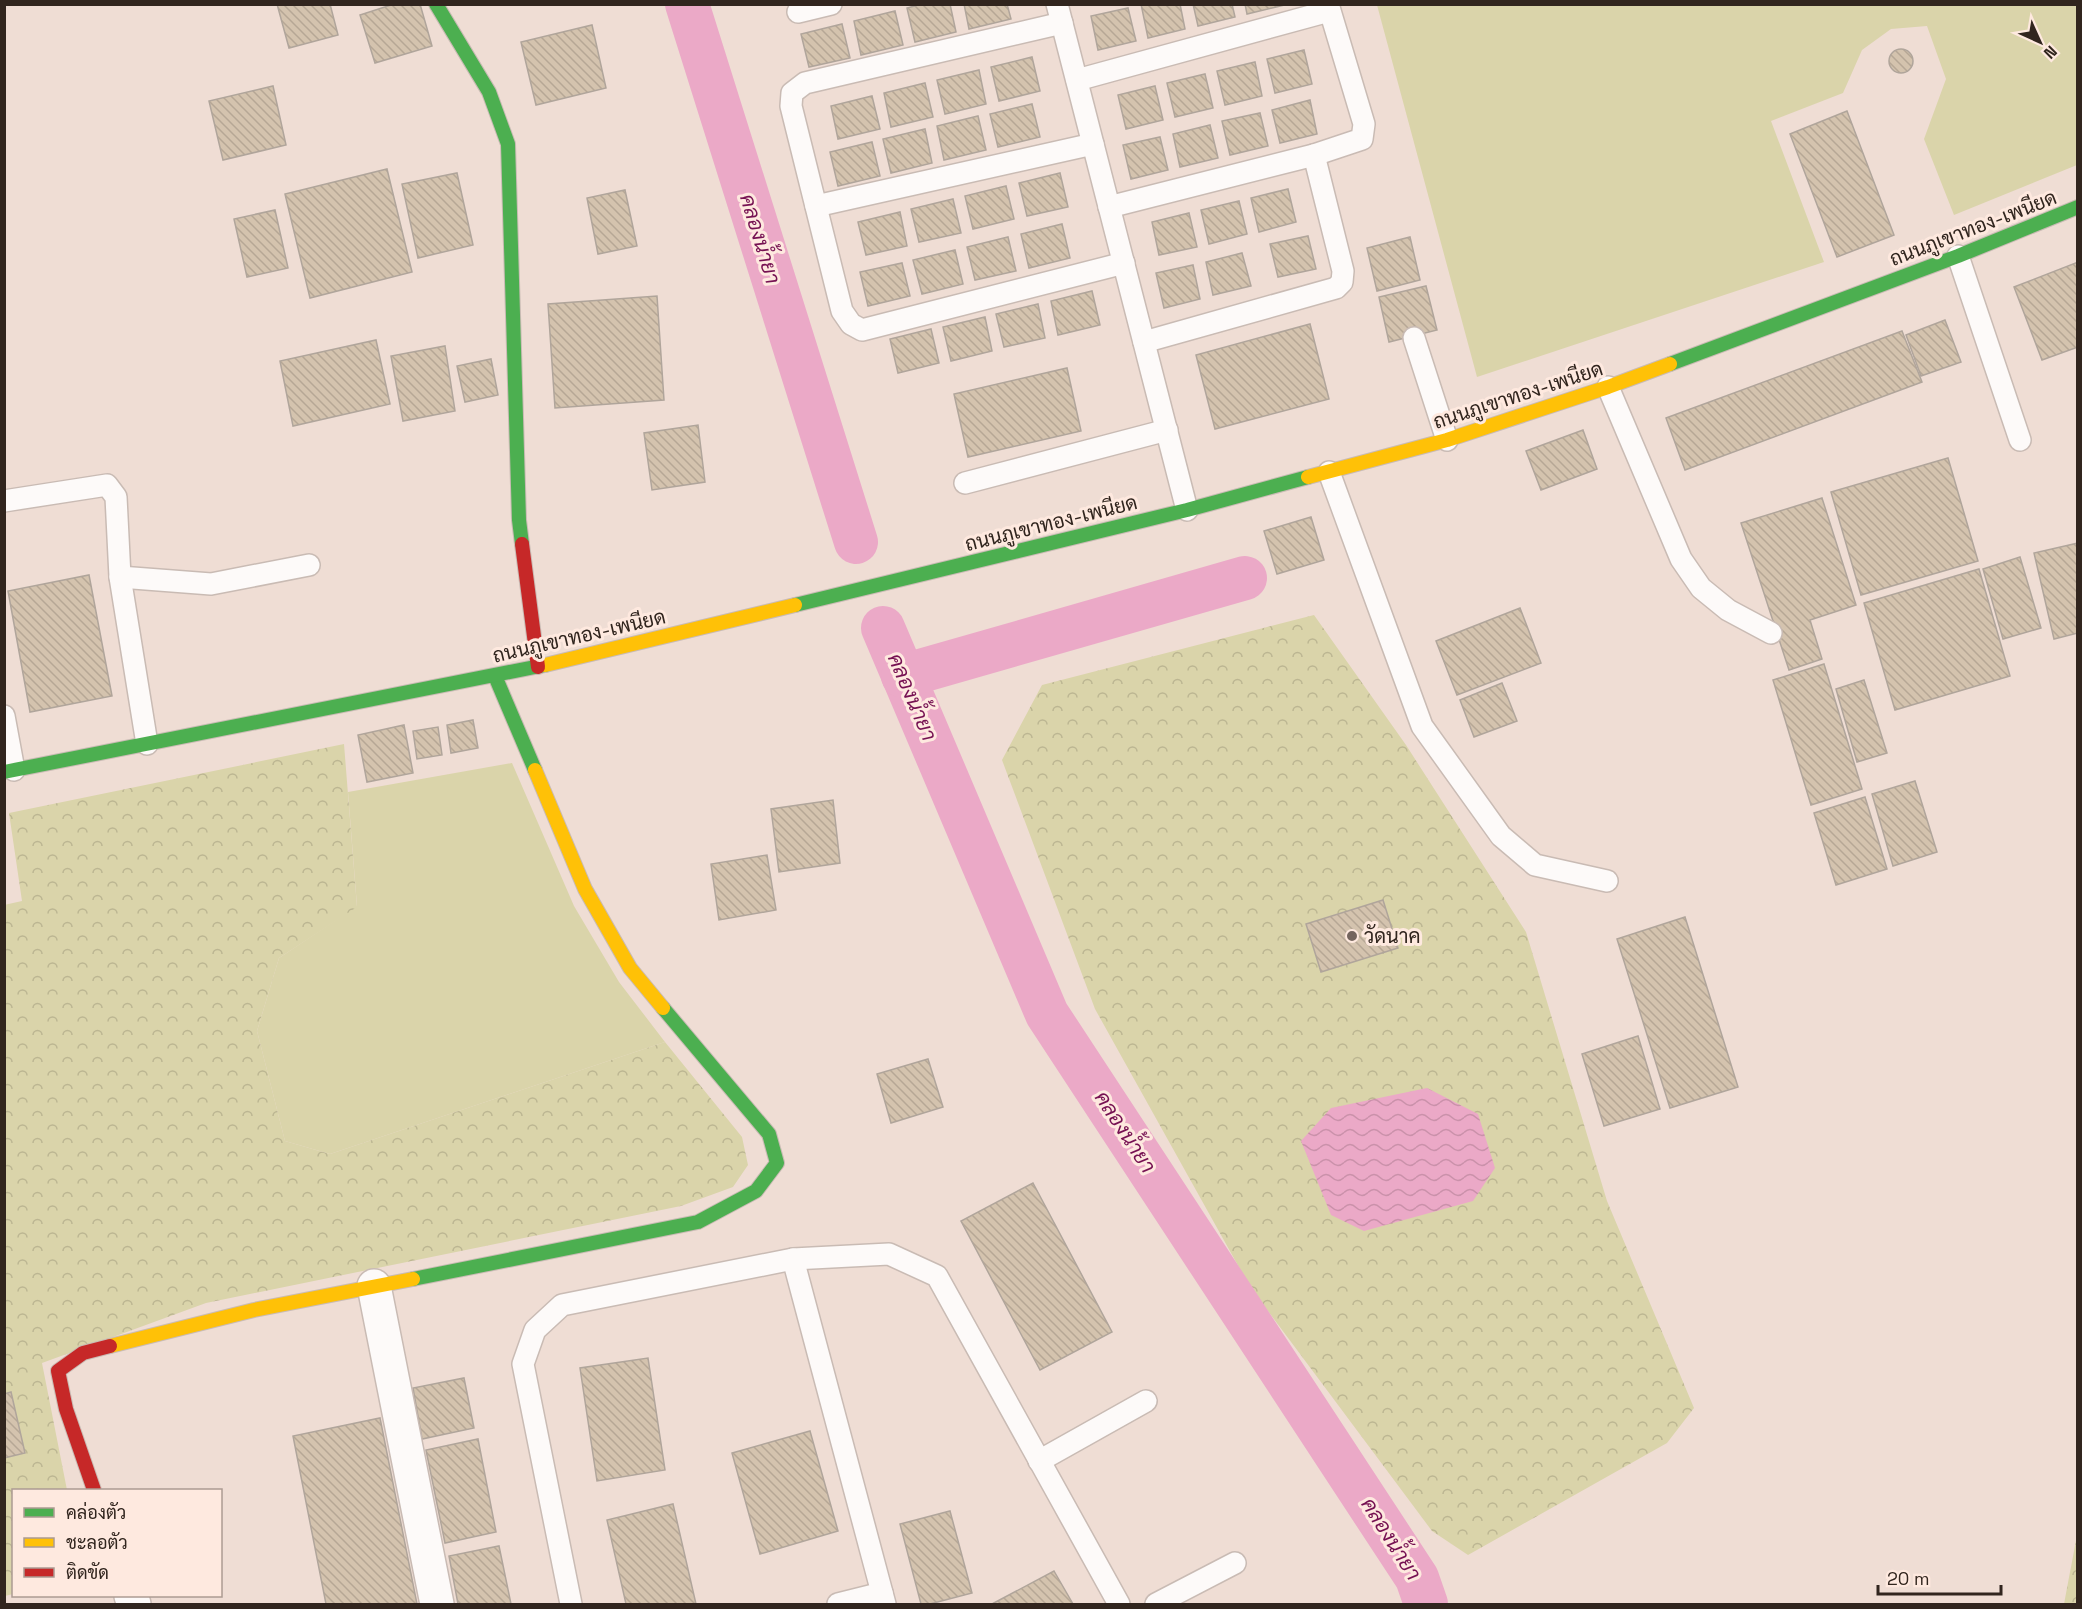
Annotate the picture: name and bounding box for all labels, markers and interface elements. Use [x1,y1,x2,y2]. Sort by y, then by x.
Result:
north arrow [2010,12,2070,72]
text: N [2039,41,2061,63]
street label: ถนนภูเขาทอง-เพนียด [1886,184,2061,274]
water label: คลองน้ำยา [734,190,791,287]
street label: ถนนภูเขาทอง-เพนียด [1430,355,1607,437]
street label: ถนนภูเขาทอง-เพนียด [962,489,1140,559]
street label: ถนนภูเขาทอง-เพนียด [490,603,669,671]
water label: คลองน้ำยา [882,647,947,745]
place label: วัดนาค [1364,923,1421,949]
marker: วัดนาค [1345,929,1359,943]
water label: คลองน้ำยา [1089,1083,1165,1178]
legend [12,1489,222,1597]
water label: คลองน้ำยา [1355,1490,1431,1585]
text: คล่องตัว [66,1501,126,1524]
text: ชะลอตัว [66,1531,128,1554]
scale bar [1878,1558,2001,1596]
text: ติดขัด [66,1561,109,1584]
text: 20 m [1887,1567,1930,1590]

